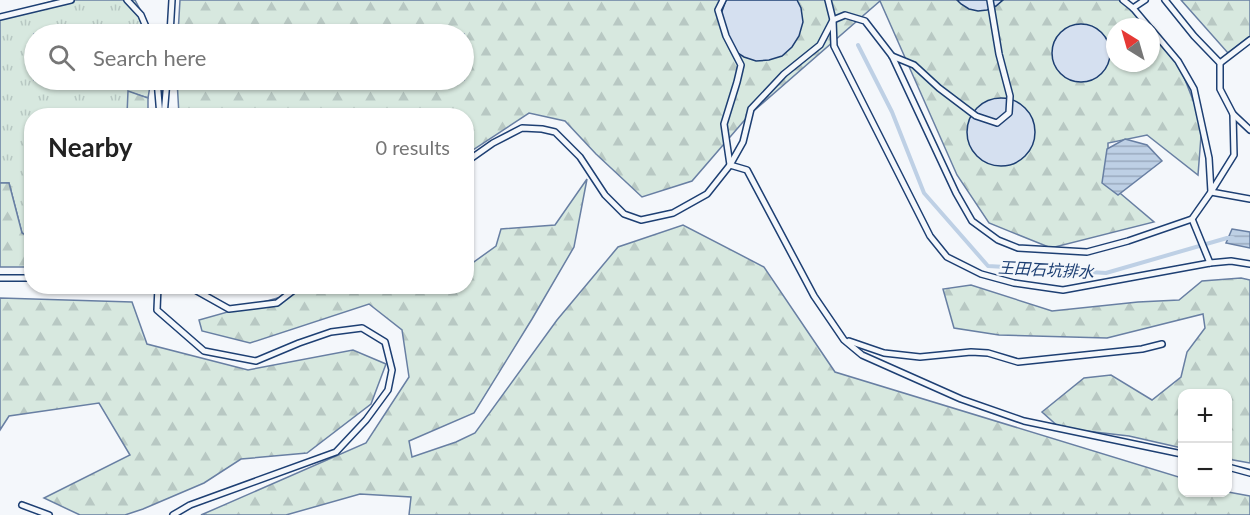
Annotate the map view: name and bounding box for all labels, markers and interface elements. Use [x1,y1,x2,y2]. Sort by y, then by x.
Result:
north arrow [1106,18,1160,72]
search box [24,24,474,90]
icon: search [45,41,78,74]
text: Search here [93,44,206,71]
text: Nearby [48,131,133,163]
text: 0 results [375,135,450,159]
water label: 王田石坑排水 [998,257,1095,281]
map controls [1178,389,1232,497]
button: + [1178,389,1232,443]
button: − [1178,443,1232,497]

